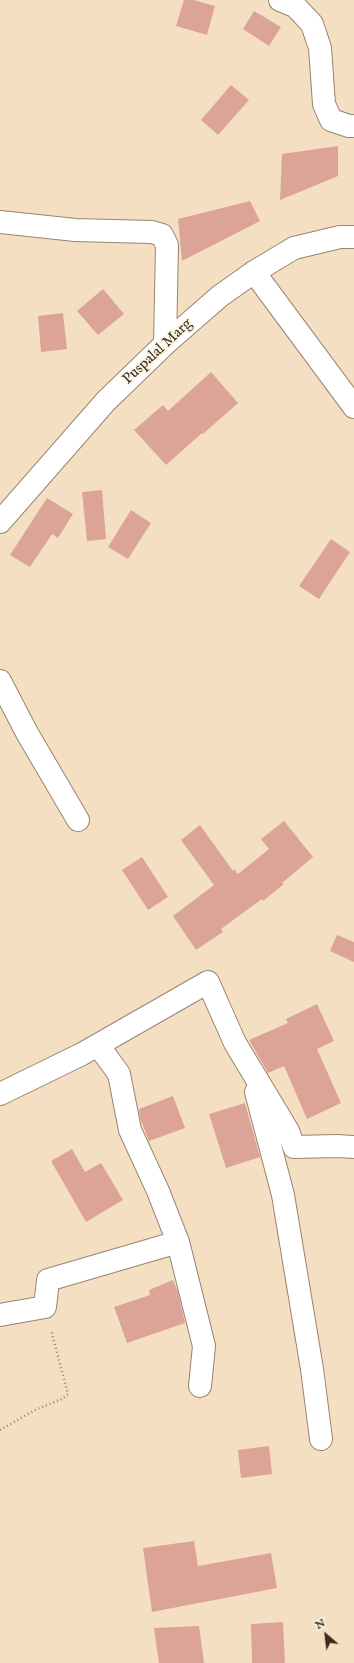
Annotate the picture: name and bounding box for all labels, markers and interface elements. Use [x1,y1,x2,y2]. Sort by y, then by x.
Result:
street label: Puspalal Marg [119,315,197,389]
north arrow [306,1615,346,1655]
text: N [313,1616,328,1633]

